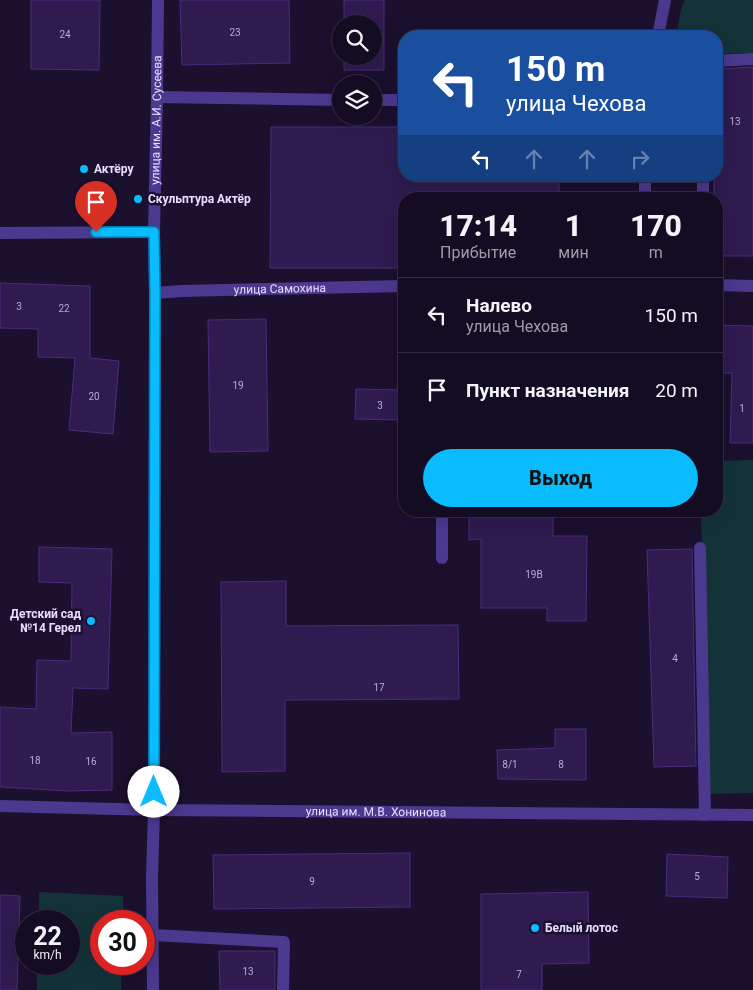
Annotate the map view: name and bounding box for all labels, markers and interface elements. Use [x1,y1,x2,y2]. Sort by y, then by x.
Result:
map controls [332,15,382,125]
button: search [332,15,382,65]
house number: 23 [229,27,241,38]
house number: 24 [59,29,71,40]
text: 150 m [506,49,605,90]
icon: left [423,50,488,115]
street label: улица им. А.И. Сусеева [148,55,164,185]
button: layers [332,75,382,125]
text: улица Чехова [506,91,646,116]
house number: 13 [729,116,741,127]
icon: left [467,145,495,173]
icon: ahead [520,145,548,173]
icon: ahead [573,145,601,173]
icon: right [626,145,654,173]
place label: Актёру [94,162,135,176]
marker: Актёру [78,163,90,175]
pin [75,181,117,232]
icon: arrive [82,188,110,216]
place label: Скульптура Актёр [148,192,251,206]
marker: Скульптура Актёр [132,193,144,205]
text: 17:14 [439,208,517,243]
text: 1 [565,208,582,243]
text: 170 [630,208,682,243]
text: Прибытие [440,243,516,262]
text: мин [558,243,589,262]
text: m [649,243,663,262]
street label: улица Самохина [234,281,326,297]
text: Налево [466,294,532,317]
house number: 3 [16,301,22,312]
icon: left [423,301,451,329]
house number: 22 [58,303,70,314]
text: 150 m [645,304,698,327]
text: улица Чехова [466,317,568,336]
icon: arrive [423,376,451,404]
text: Пункт назначения [466,379,629,402]
text: 20 m [655,379,698,402]
house number: 19 [232,380,244,391]
house number: 20 [88,391,100,402]
house number: 3 [377,400,383,411]
house number: 1 [739,403,745,414]
button: Выход [423,449,698,507]
house number: 19В [525,569,543,580]
place label: Детский сад №14 Герел [10,607,81,635]
marker: Детский сад №14 Герел [85,615,97,627]
house number: 4 [672,653,678,664]
house number: 17 [373,682,385,693]
house number: 18 [29,755,41,766]
house number: 16 [85,756,97,767]
house number: 8/1 [502,759,518,770]
house number: 8 [558,759,564,770]
position arrow [127,765,179,817]
street label: улица им. М.В. Хонинова [306,804,446,819]
house number: 5 [694,871,700,882]
house number: 9 [309,876,315,887]
speed limit sign: 30 [90,910,155,975]
place label: Белый лотос [545,921,618,935]
text: 22 [33,922,62,951]
marker: Белый лотос [529,922,541,934]
text: km/h [33,948,62,962]
house number: 13 [242,966,254,977]
house number: 7 [516,969,522,980]

